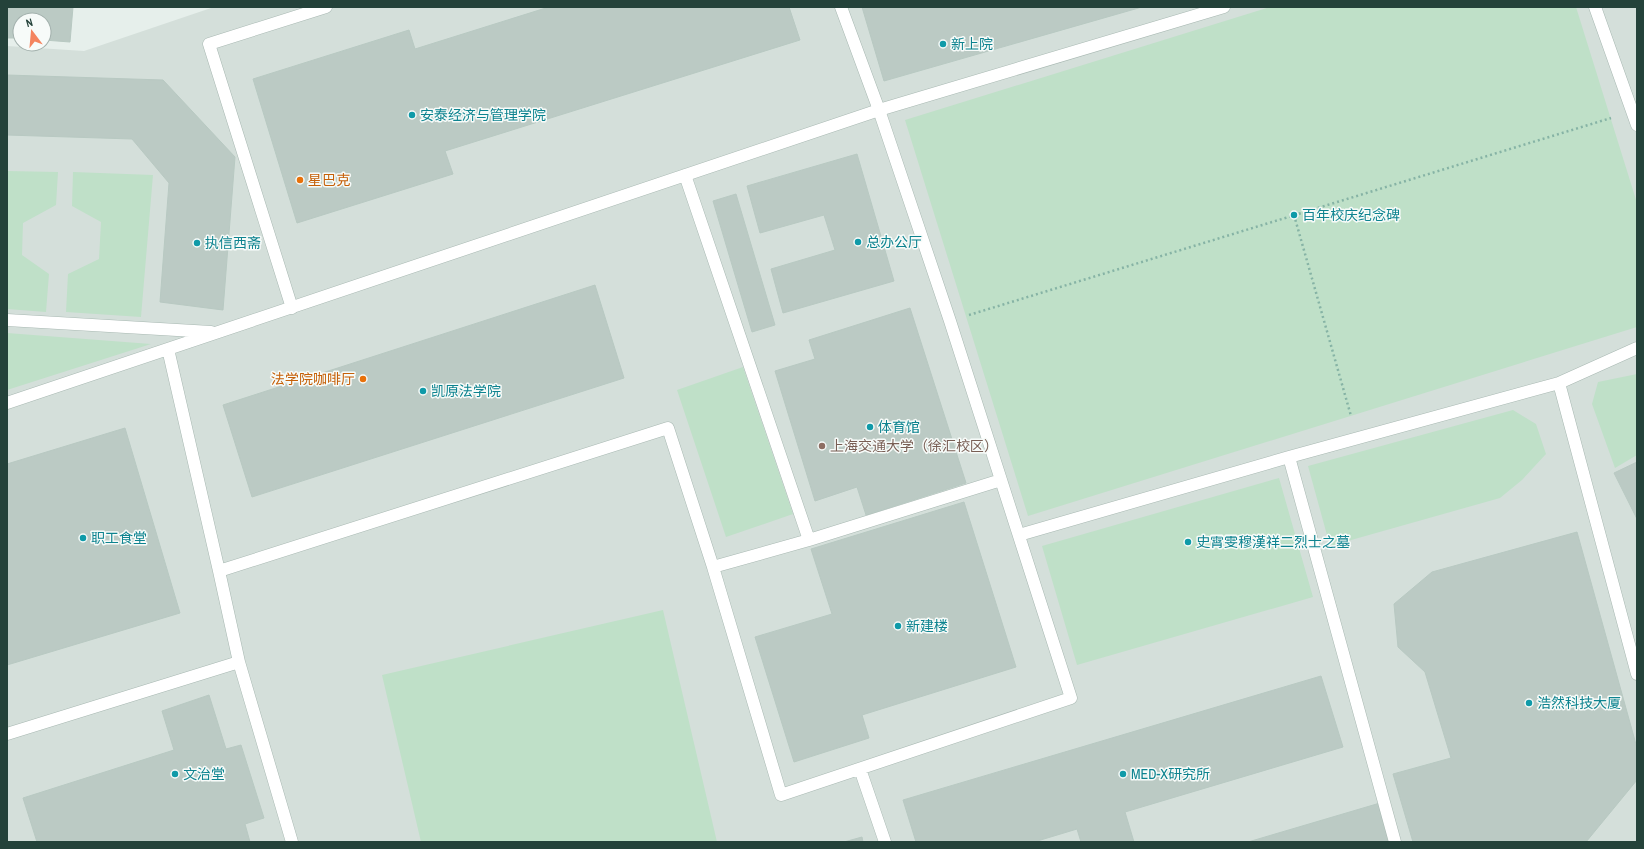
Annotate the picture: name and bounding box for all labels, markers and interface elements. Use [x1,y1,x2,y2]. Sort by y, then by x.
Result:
north arrow [12,12,52,52]
text: N [24,15,34,30]
place label: 新上院 [951,35,993,53]
marker: 新上院 [938,39,948,49]
place label: 安泰经济与管理学院 [420,106,546,124]
marker: 安泰经济与管理学院 [407,110,417,120]
place label: 星巴克 [308,171,350,189]
marker: 星巴克 [295,175,305,185]
place label: 百年校庆纪念碑 [1302,206,1400,224]
marker: 百年校庆纪念碑 [1289,210,1299,220]
place label: 总办公厅 [866,233,922,251]
place label: 执信西斋 [205,234,261,252]
marker: 总办公厅 [853,237,863,247]
marker: 执信西斋 [192,238,202,248]
place label: 法学院咖啡厅 [271,370,355,388]
marker: 法学院咖啡厅 [358,374,368,384]
place label: 凯原法学院 [431,382,501,400]
marker: 凯原法学院 [418,386,428,396]
place label: 体育馆 [878,418,920,436]
marker: 体育馆 [865,422,875,432]
place label: 上海交通大学（徐汇校区） [830,437,998,455]
marker: 上海交通大学（徐汇校区） [817,441,827,451]
place label: 职工食堂 [91,529,147,547]
marker: 职工食堂 [78,533,88,543]
place label: 史霄雯穆漢祥二烈士之墓 [1196,533,1350,551]
marker: 史霄雯穆漢祥二烈士之墓 [1183,537,1193,547]
place label: 新建楼 [906,617,948,635]
marker: 新建楼 [893,621,903,631]
place label: 浩然科技大厦 [1537,694,1621,712]
marker: 浩然科技大厦 [1524,698,1534,708]
place label: 文治堂 [183,765,225,783]
place label: MED-X研究所 [1131,765,1210,783]
marker: 文治堂 [170,769,180,779]
marker: MED-X研究所 [1118,769,1128,779]

